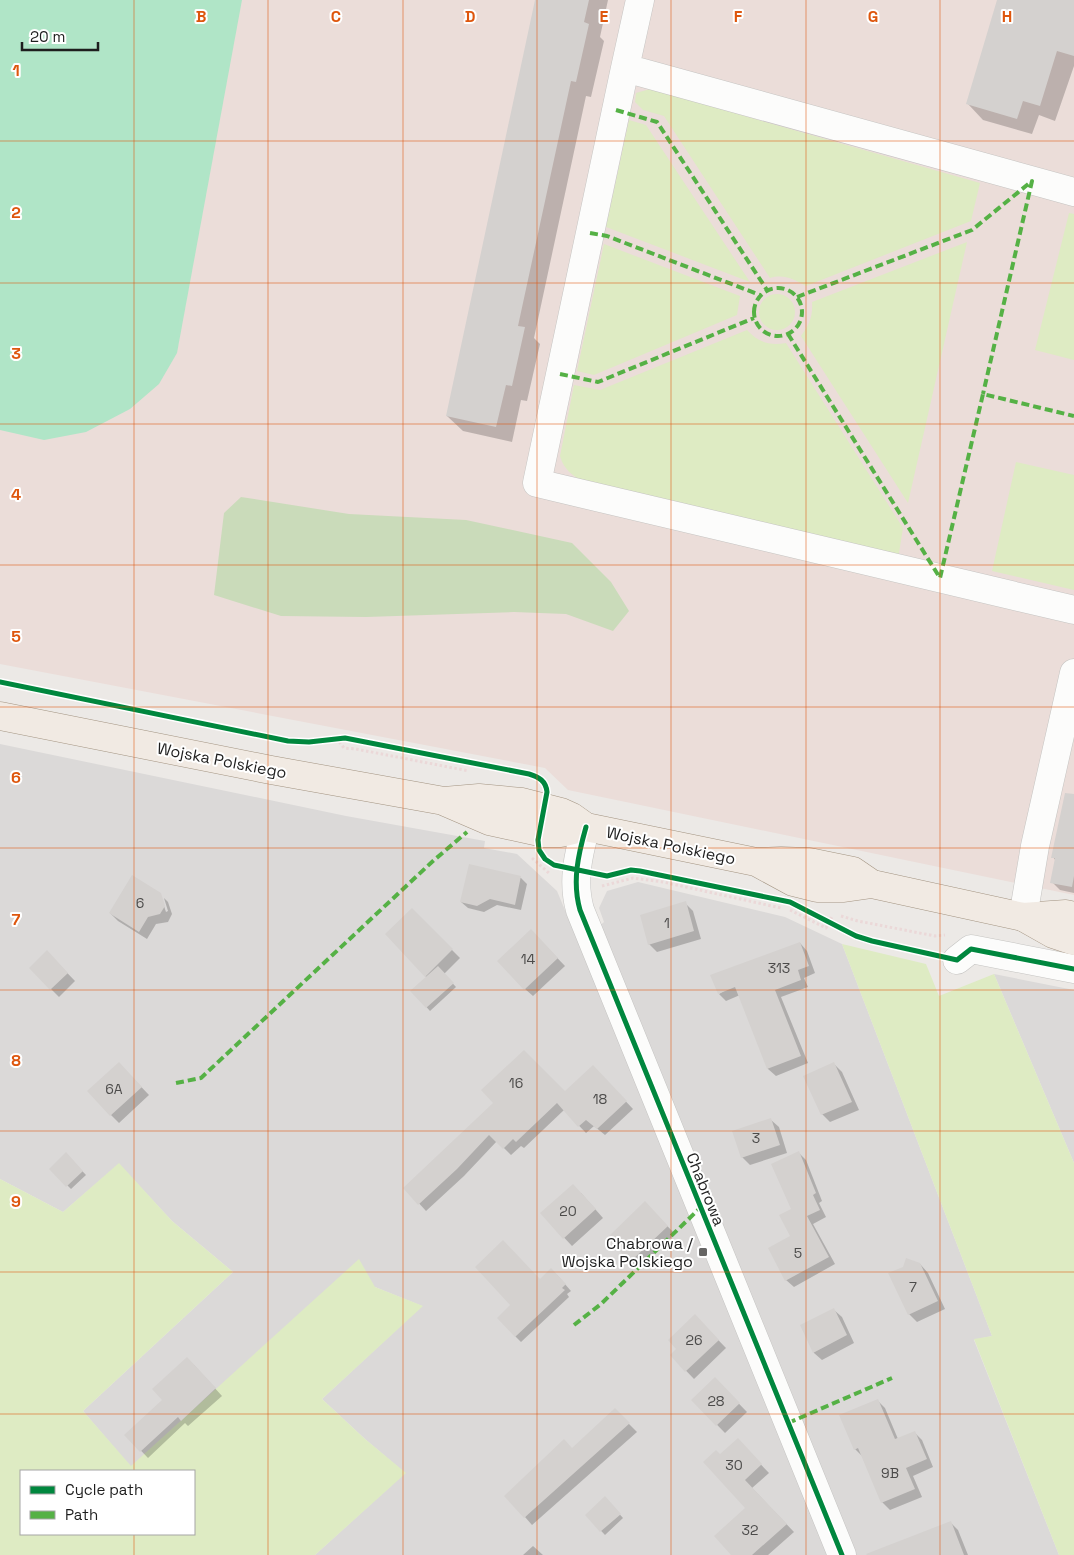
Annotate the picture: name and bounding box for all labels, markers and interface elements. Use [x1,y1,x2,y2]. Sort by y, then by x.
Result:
text: B [196,6,206,27]
text: C [331,6,341,27]
text: D [465,6,475,27]
text: E [600,6,609,27]
text: F [734,6,743,27]
text: G [868,6,878,27]
text: H [1002,6,1012,27]
scale bar [22,20,99,52]
text: 20 m [30,27,65,46]
text: 1 [12,60,20,81]
text: 2 [11,202,21,223]
text: 3 [11,343,21,364]
text: 4 [11,484,21,505]
text: 5 [11,626,21,647]
street label: Wojska Polskiego [155,738,288,783]
text: 6 [11,767,21,788]
street label: Wojska Polskiego [604,822,737,869]
house number: 6 [136,894,144,912]
text: 7 [12,909,21,930]
house number: 1 [664,914,670,932]
house number: 14 [521,950,536,968]
house number: 313 [768,959,790,977]
text: 8 [11,1050,21,1071]
house number: 16 [509,1074,523,1092]
house number: 6A [105,1080,123,1098]
house number: 18 [593,1090,608,1108]
house number: 3 [752,1129,760,1147]
street label: Chabrowa [681,1150,730,1229]
text: 9 [11,1191,21,1212]
house number: 20 [559,1202,577,1220]
place label: Chabrowa / Wojska Polskiego [561,1233,693,1272]
house number: 5 [794,1244,802,1262]
marker: Chabrowa / Wojska Polskiego [697,1246,709,1258]
house number: 7 [909,1278,917,1296]
house number: 26 [685,1331,703,1349]
house number: 28 [707,1392,725,1410]
house number: 30 [725,1456,743,1474]
house number: 9B [881,1464,899,1482]
legend [20,1470,195,1535]
text: Cycle path [65,1480,143,1499]
text: Path [65,1505,98,1524]
house number: 32 [742,1521,758,1539]

